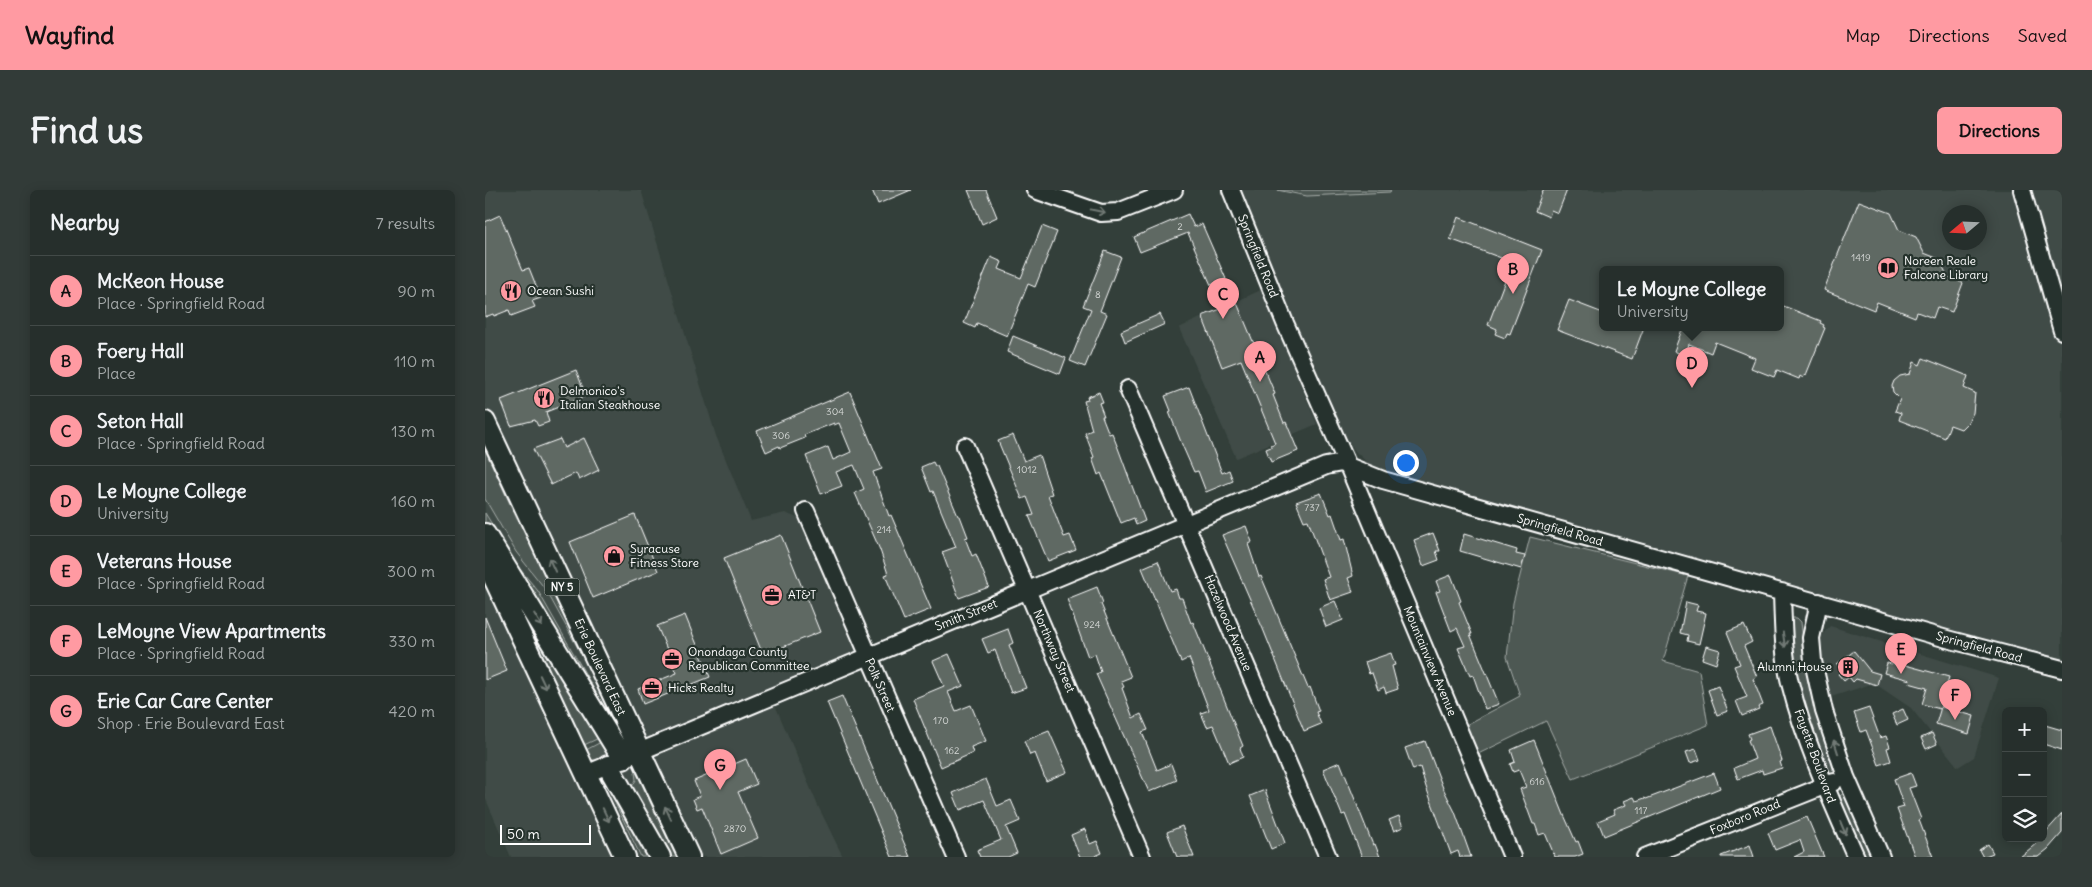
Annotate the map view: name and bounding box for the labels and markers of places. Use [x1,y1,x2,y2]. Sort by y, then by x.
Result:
pin: B [1497,253,1529,294]
place label: Noreen Reale Falcone Library [1904,253,1988,282]
library icon: Noreen Reale Falcone Library [1876,256,1900,280]
pin: C [1207,278,1239,319]
restaurant icon: Ocean Sushi [499,279,523,303]
place label: Ocean Sushi [527,283,594,298]
pin: A [1244,341,1276,382]
pin: D [1676,347,1708,388]
place label: Delmonico's Italian Steakhouse [560,383,660,412]
restaurant icon: Delmonico's Italian Steakhouse [532,386,556,410]
place label: Syracuse Fitness Store [630,541,699,570]
shop icon: Syracuse Fitness Store [602,544,626,568]
office icon: AT&T [760,583,784,607]
place label: AT&T [788,587,816,602]
pin: E [1885,633,1917,674]
place label: Onondaga County Republican Committee [688,644,810,673]
office icon: Onondaga County Republican Committee [660,647,684,671]
building icon: Alumni House [1836,655,1860,679]
place label: Alumni House [1757,659,1832,674]
office icon: Hicks Realty [640,676,664,700]
pin: F [1939,679,1971,720]
place label: Hicks Realty [668,680,734,695]
pin: G [704,749,736,790]

